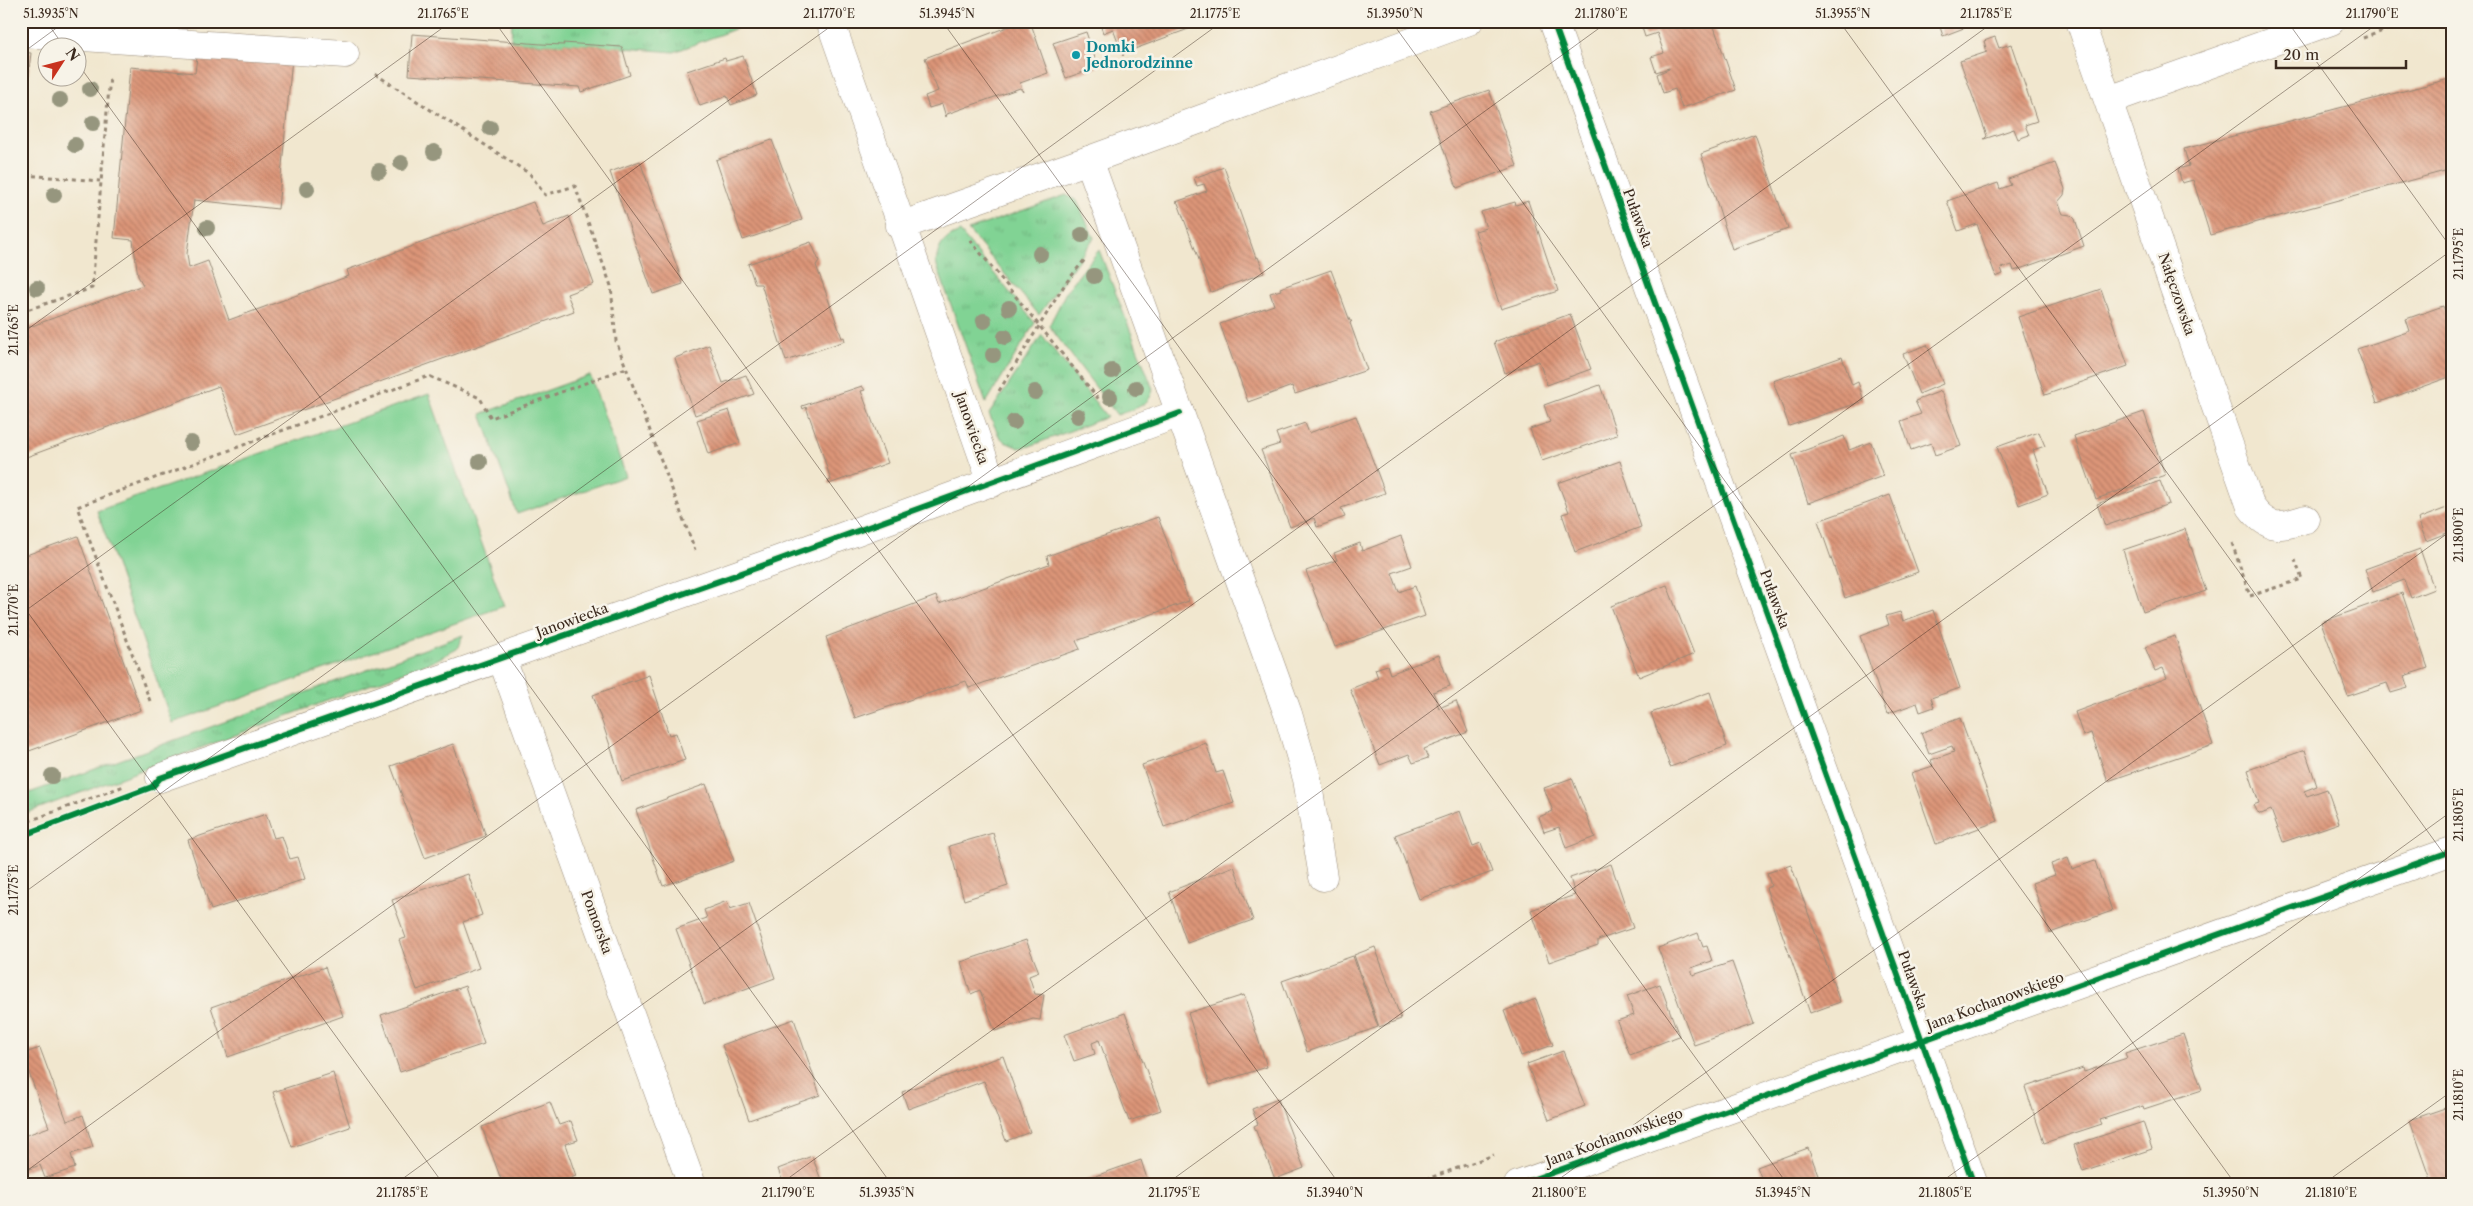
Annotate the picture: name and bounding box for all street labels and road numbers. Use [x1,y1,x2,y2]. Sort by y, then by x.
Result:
street label: Puławska [1619,186,1657,251]
street label: Nałęczowska [2154,250,2200,338]
street label: Janowiecka [951,388,993,467]
street label: Puławska [1756,567,1794,632]
street label: Janowiecka [532,598,611,642]
street label: Pomorska [577,888,617,957]
street label: Puławska [1894,948,1932,1013]
street label: Jana Kochanowskiego [1922,968,2066,1035]
street label: Jana Kochanowskiego [1541,1104,1685,1171]

